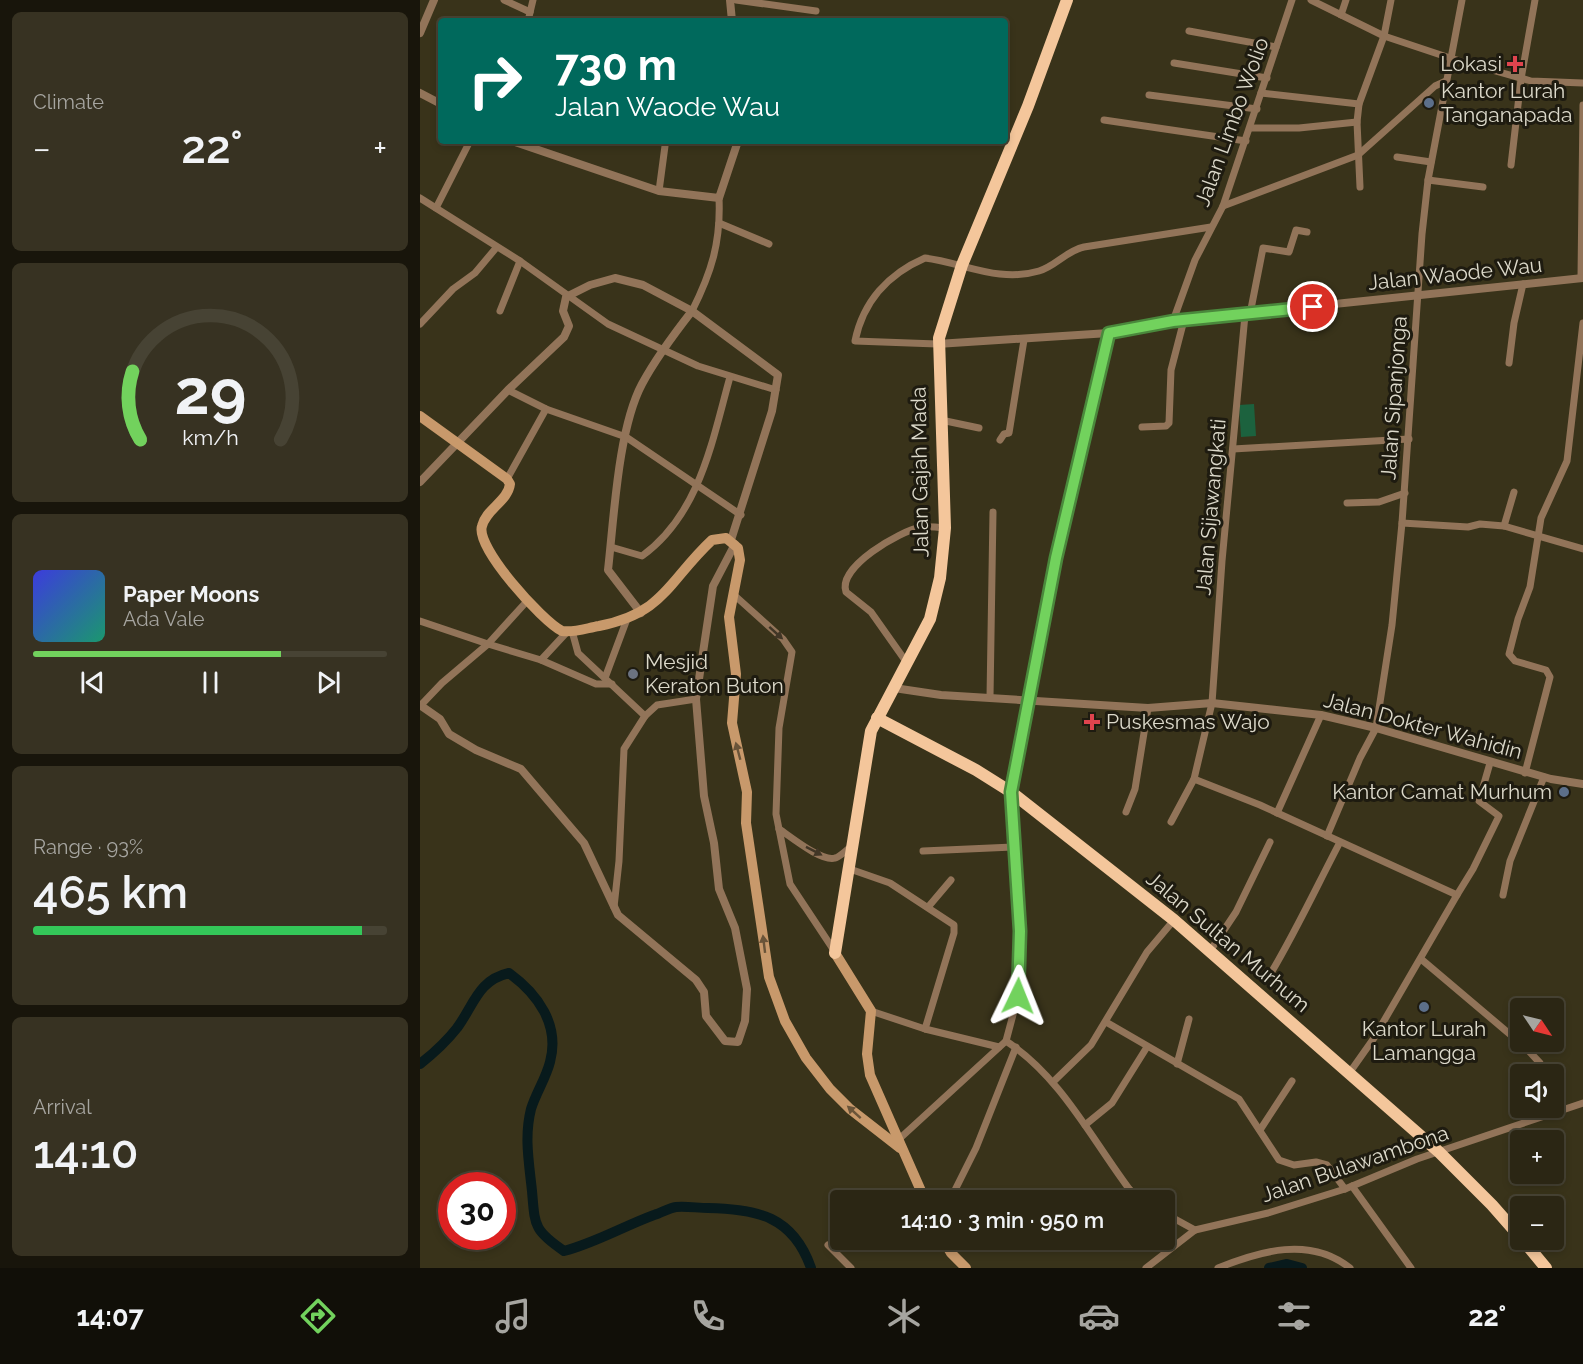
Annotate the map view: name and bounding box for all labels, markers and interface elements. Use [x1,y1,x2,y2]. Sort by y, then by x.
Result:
street label: Jalan Limbo Wolio [1189,34,1274,210]
text: 730 m [555,41,677,90]
icon: right [456,42,534,120]
place label: Lokasi [1440,51,1502,76]
marker: Lokasi [1506,55,1524,73]
place label: Kantor Lurah Tanganapada [1441,78,1572,127]
text: Climate [33,90,104,114]
text: Jalan Waode Wau [555,91,780,122]
marker: Kantor Lurah Tanganapada [1422,96,1436,110]
text: 22° [181,121,243,174]
text: − [33,129,51,168]
text: + [373,129,387,168]
street label: Jalan Waode Wau [1367,252,1543,295]
pin [1287,281,1338,332]
icon: arrive [1296,290,1329,323]
street label: Jalan Sipanjonga [1375,315,1412,481]
text: 29 [174,355,246,429]
street label: Jalan Gajah Mada [906,386,933,558]
street label: Jalan Sijawangkati [1190,418,1231,596]
text: km/h [182,425,238,450]
text: Paper Moons [123,581,259,607]
text: Ada Vale [123,607,205,631]
one-way arrow [769,626,784,640]
place label: Mesjid Keraton Buton [645,649,784,698]
icon: previous [76,666,109,699]
icon: pause [194,666,227,699]
icon: next [312,666,345,699]
marker: Mesjid Keraton Buton [626,667,640,681]
street label: Jalan Dokter Wahidin [1321,687,1525,764]
place label: Puskesmas Wajo [1106,709,1270,734]
marker: Puskesmas Wajo [1083,713,1101,731]
one-way arrow [733,742,743,761]
place label: Kantor Camat Murhum [1332,779,1552,804]
marker: Kantor Camat Murhum [1557,785,1571,799]
text: Range · 93% [33,835,143,859]
one-way arrow [805,846,823,856]
text: 465 km [33,866,188,919]
street label: Jalan Sultan Murhum [1142,866,1315,1017]
one-way arrow [759,935,769,954]
position arrow [986,964,1050,1028]
north arrow [1510,998,1564,1052]
map controls [1510,998,1564,1250]
marker: Kantor Lurah Lamangga [1417,1000,1431,1014]
place label: Kantor Lurah Lamangga [1362,1016,1486,1065]
button: sound [1510,1064,1564,1118]
text: Arrival [33,1095,92,1119]
one-way arrow [846,1105,861,1119]
street label: Jalan Bulawambona [1258,1120,1452,1207]
text: 14:10 [33,1126,138,1179]
button: + [1510,1130,1564,1184]
speed limit sign: 30 [438,1172,516,1250]
button: − [1510,1196,1564,1250]
text: 14:10 · 3 min · 950 m [901,1207,1104,1233]
icon: directions [297,1295,339,1337]
icon: music [492,1295,534,1337]
icon: phone [687,1295,729,1337]
icon: climate [883,1295,925,1337]
icon: car [1078,1295,1120,1337]
icon: filters [1273,1295,1315,1337]
text: 14:07 [77,1301,144,1332]
text: 22° [1468,1301,1506,1332]

